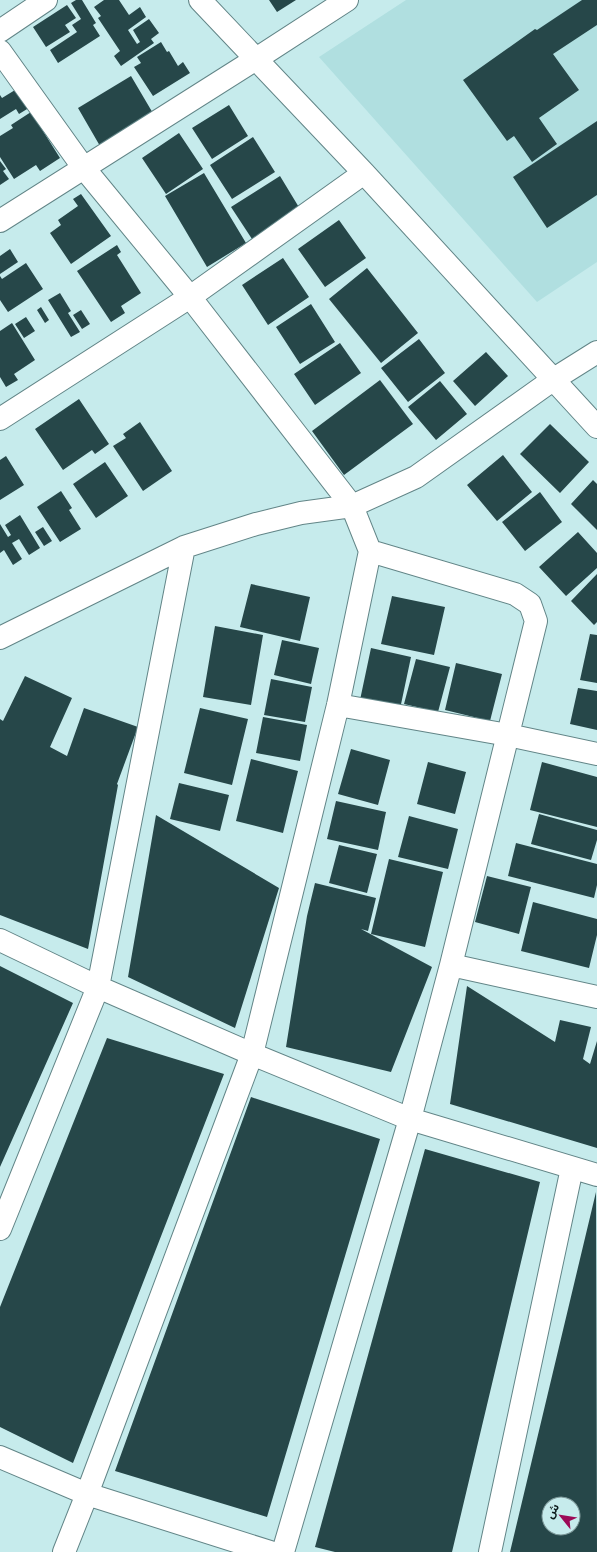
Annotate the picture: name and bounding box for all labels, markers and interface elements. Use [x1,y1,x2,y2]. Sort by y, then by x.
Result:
north arrow [541,1496,581,1536]
text: ش [543,1501,562,1521]

